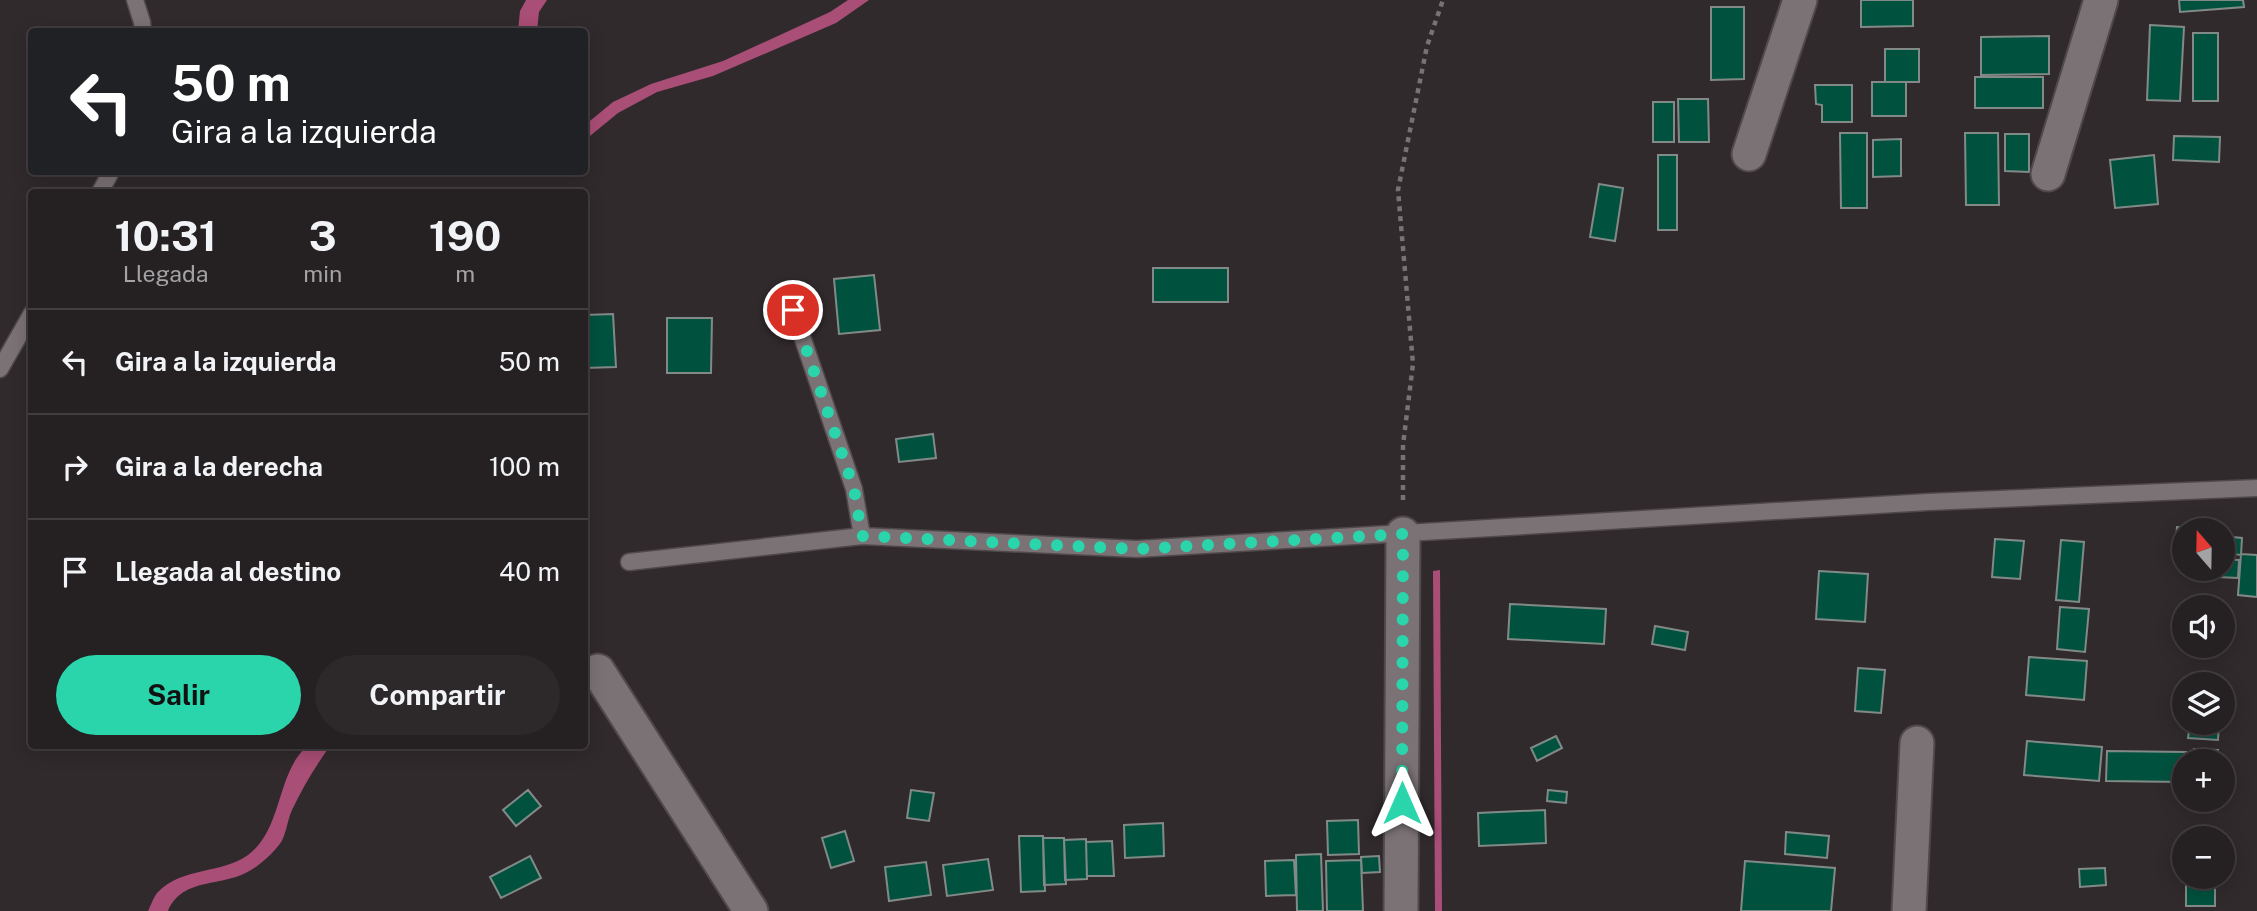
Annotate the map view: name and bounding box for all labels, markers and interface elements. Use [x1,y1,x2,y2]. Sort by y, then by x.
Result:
text: 50 m [171,54,291,112]
icon: left [56,56,147,147]
text: Gira a la izquierda [171,113,437,150]
text: 10:31 [115,211,217,260]
text: 3 [309,211,337,260]
text: 190 [429,211,501,260]
text: Llegada [123,260,209,287]
text: min [303,260,342,287]
text: m [455,260,475,287]
pin [763,280,823,340]
icon: arrive [774,291,812,329]
icon: left [56,343,94,381]
text: Gira a la izquierda [115,346,337,377]
text: 50 m [499,346,560,377]
icon: right [56,448,94,486]
text: Gira a la derecha [115,451,323,482]
text: 100 m [489,451,560,482]
north arrow [2172,518,2235,581]
map controls [2172,518,2235,889]
icon: arrive [56,553,94,591]
text: Llegada al destino [115,556,341,587]
text: 40 m [499,556,560,587]
button: sound [2172,595,2235,658]
button: Salir [56,655,301,735]
button: Compartir [315,655,560,735]
button: layers [2172,672,2235,735]
button: + [2172,749,2235,812]
position arrow [1365,766,1439,840]
button: − [2172,826,2235,889]

